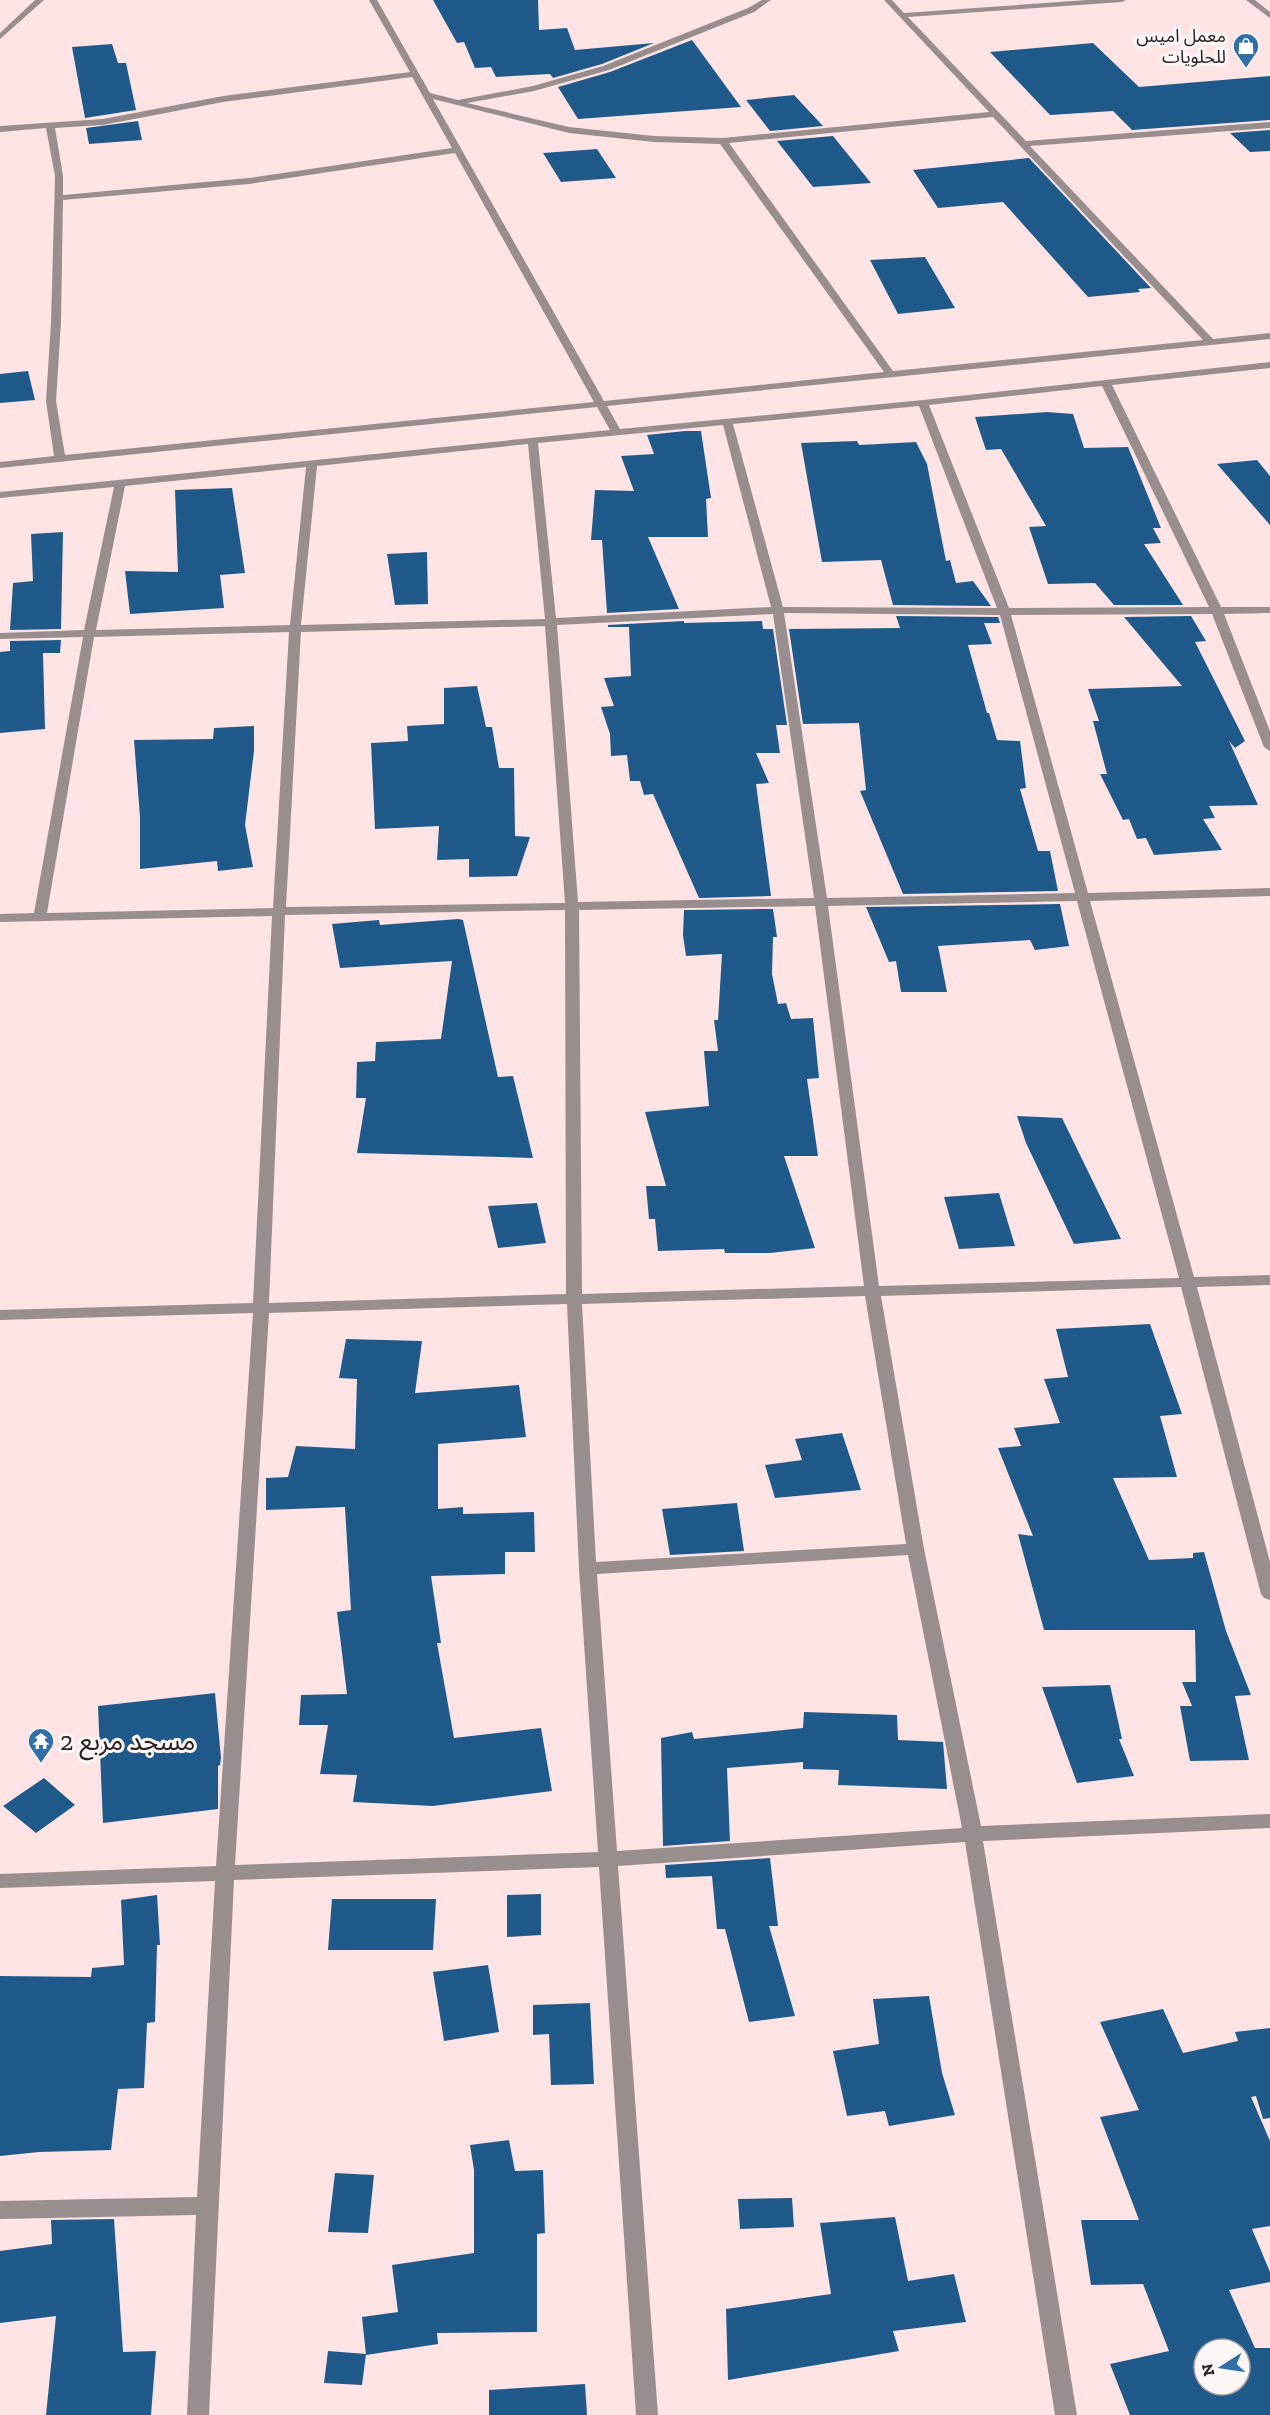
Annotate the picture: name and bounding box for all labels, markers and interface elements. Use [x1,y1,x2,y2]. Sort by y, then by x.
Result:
place label: معمل اميس للحلويات [1136,25,1226,68]
shop icon: معمل اميس للحلويات [1231,31,1261,69]
place label: مسجد مربع 2 [60,1725,195,1761]
temple icon: مسجد مربع 2 [26,1726,56,1764]
north arrow [1192,2337,1252,2397]
text: N [1197,2362,1218,2378]

